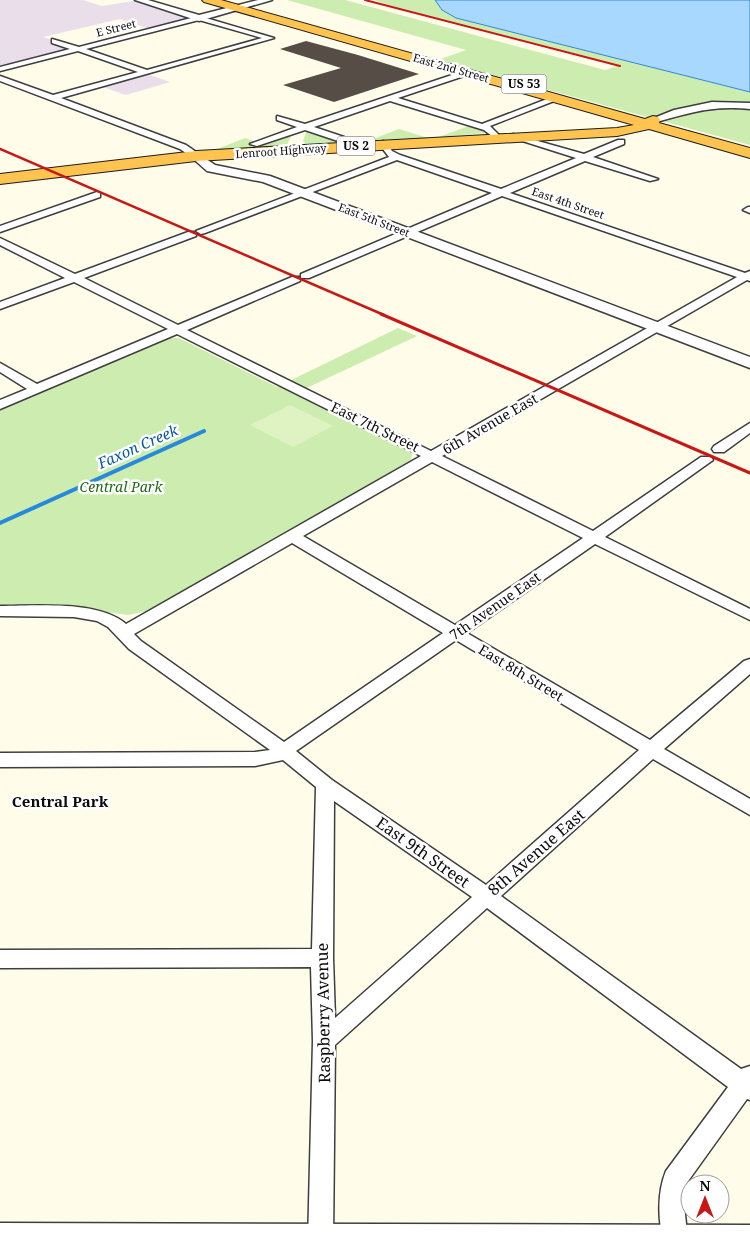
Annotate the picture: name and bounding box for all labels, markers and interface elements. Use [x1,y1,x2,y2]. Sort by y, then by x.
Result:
street label: E Street [94,15,137,40]
street label: East 2nd Street [411,50,491,86]
road number: US 53 [502,74,546,94]
road number: US 2 [337,136,375,156]
street label: Lenroot Highway [235,140,328,161]
street label: East 4th Street [530,183,606,222]
street label: East 5th Street [336,199,412,240]
street label: 6th Avenue East [439,389,541,458]
street label: East 7th Street [328,397,423,456]
water label: Faxon Creek [93,419,181,473]
park label: Central Park [80,477,163,496]
street label: 7th Avenue East [446,567,544,644]
street label: East 8th Street [475,640,567,705]
district label: Central Park [12,791,109,811]
street label: 8th Avenue East [483,803,590,900]
street label: East 9th Street [372,812,474,893]
street label: Raspberry Avenue [311,943,335,1083]
north arrow [680,1174,730,1224]
text: N [699,1176,711,1195]

